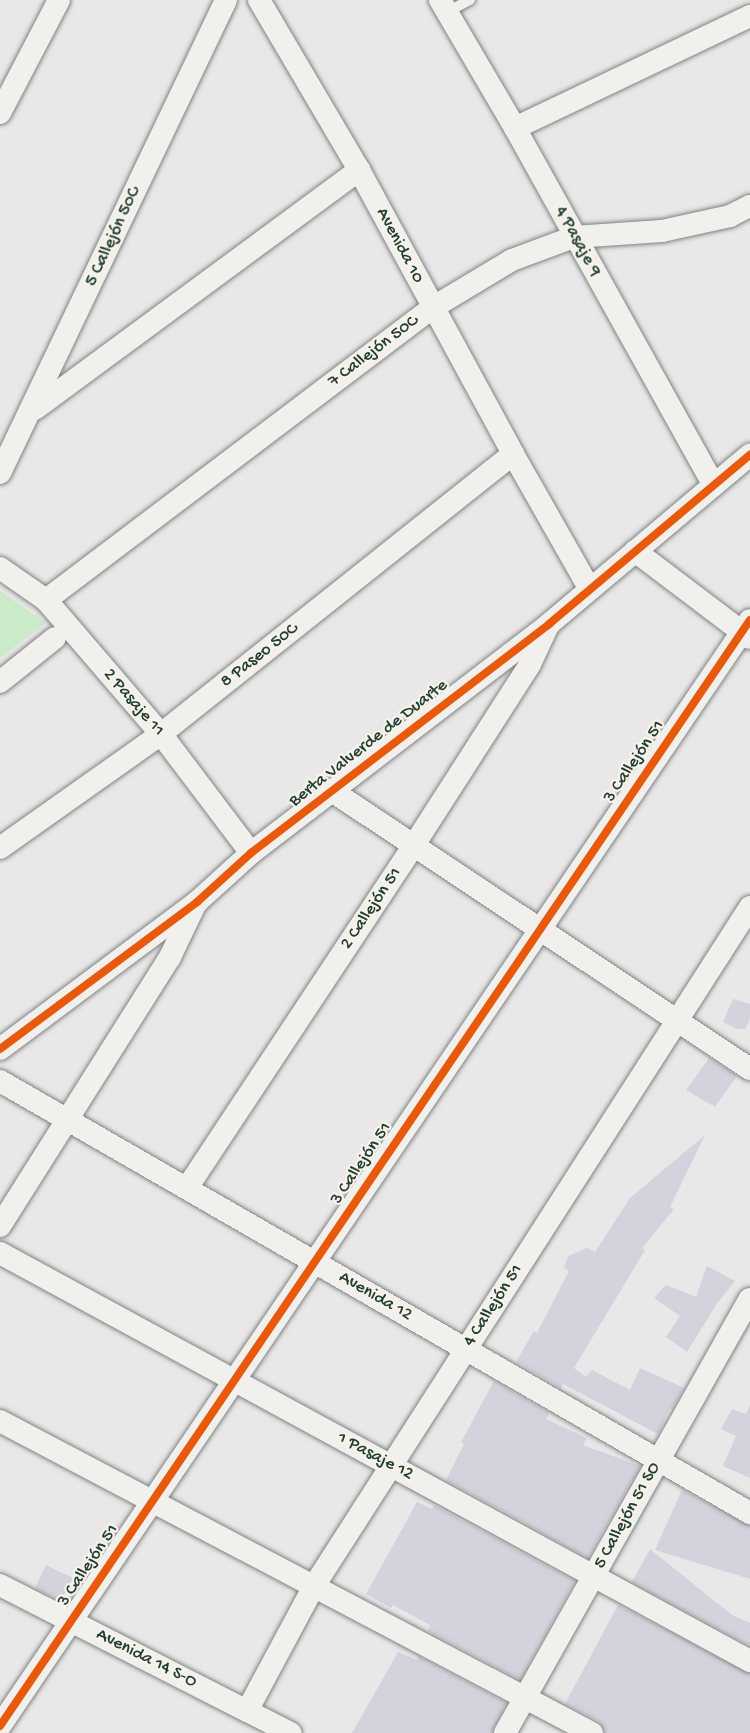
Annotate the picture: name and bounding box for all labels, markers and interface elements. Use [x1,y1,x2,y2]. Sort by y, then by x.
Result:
street label: 5 Callejón 50C [81,184,147,290]
street label: 4 Pasaje 9 [549,203,605,281]
street label: Avenida 10 [370,204,428,288]
street label: 7 Callejón 50C [325,311,423,393]
street label: 8 Paseo 50C [217,619,303,693]
street label: 2 Pasaje 11 [98,665,168,741]
street label: Berta Valverde de Duarte [285,675,453,813]
street label: 3 Callejón 51 [600,717,670,807]
street label: 2 Callejón 51 [337,864,407,954]
street label: 3 Callejón 51 [327,1119,397,1209]
street label: 4 Callejón 51 [459,1261,529,1351]
street label: Avenida 12 [334,1267,416,1327]
street label: 1 Pasaje 12 [333,1428,417,1486]
street label: 5 Callejón 51 SO [590,1459,666,1573]
street label: 3 Callejón 51 [54,1521,124,1611]
street label: Avenida 14 S-O [92,1624,200,1694]

